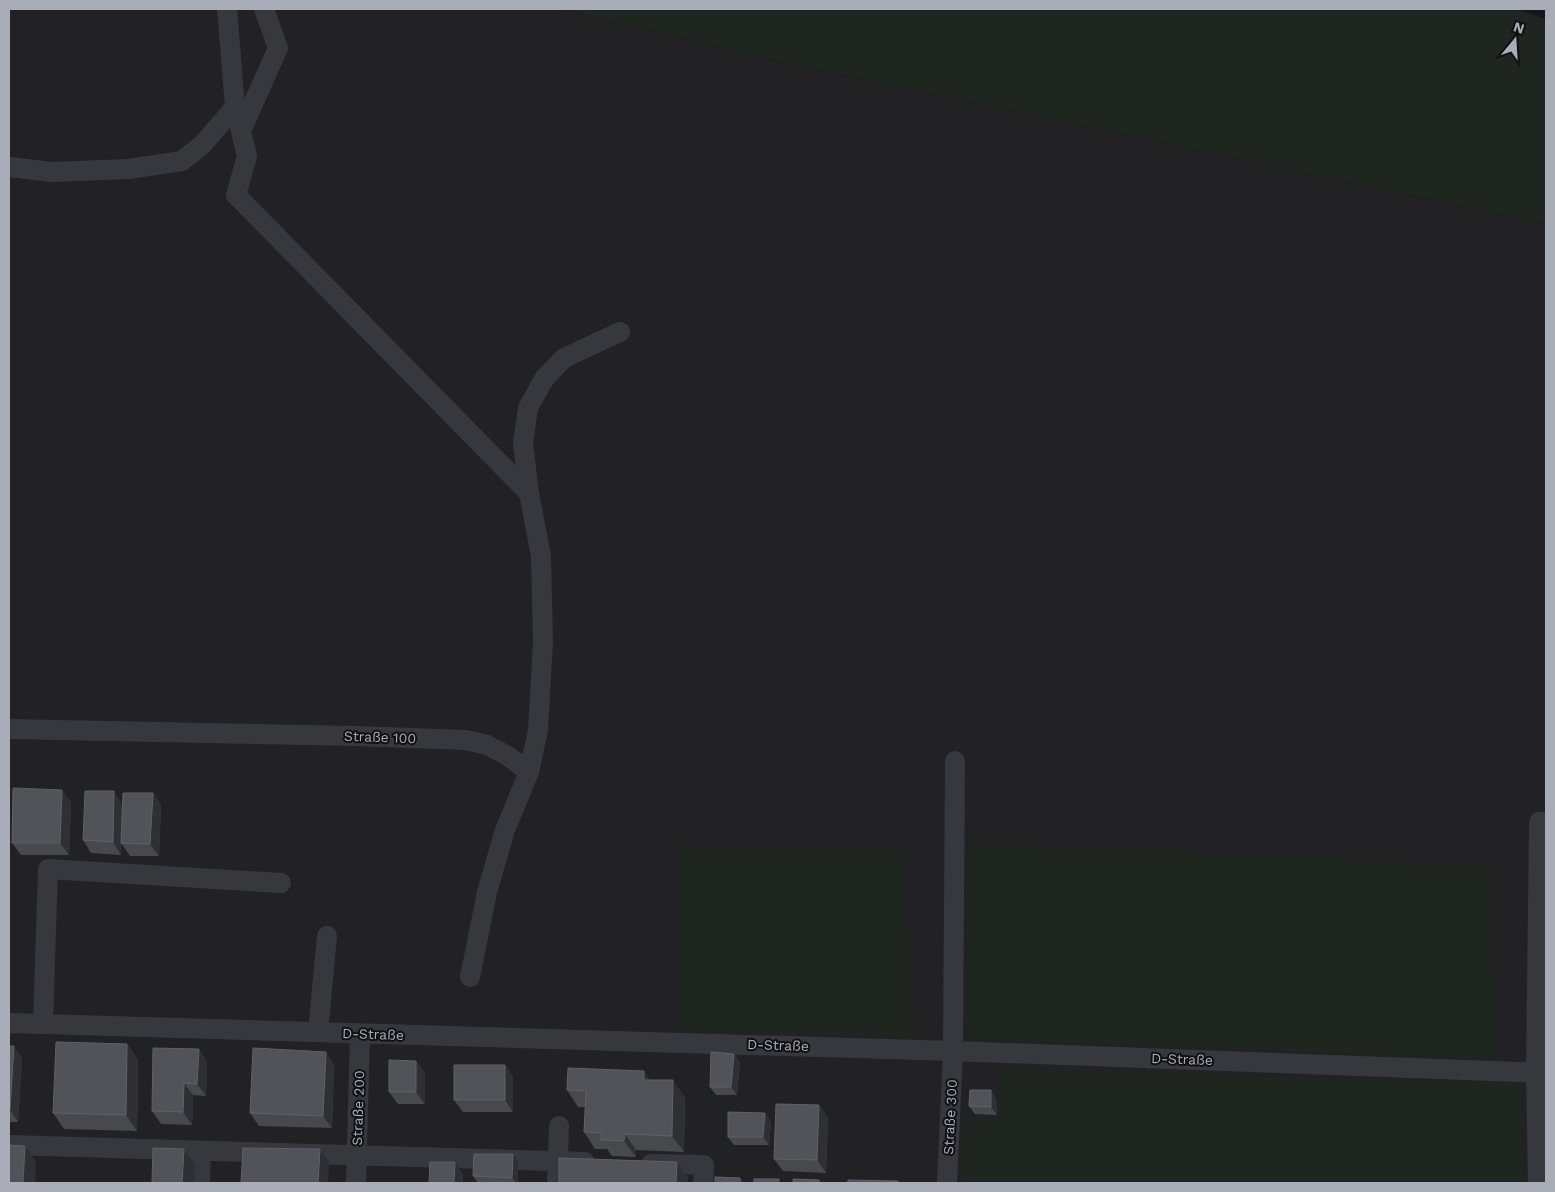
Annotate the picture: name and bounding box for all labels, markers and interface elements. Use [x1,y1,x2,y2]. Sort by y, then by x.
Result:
north arrow [1490,15,1540,65]
text: N [1512,18,1526,37]
street label: Straße 100 [344,728,416,746]
street label: D-Straße [342,1025,404,1043]
street label: D-Straße [747,1036,809,1054]
street label: D-Straße [1151,1050,1213,1068]
street label: Straße 200 [349,1070,367,1146]
street label: Straße 300 [940,1079,960,1155]

